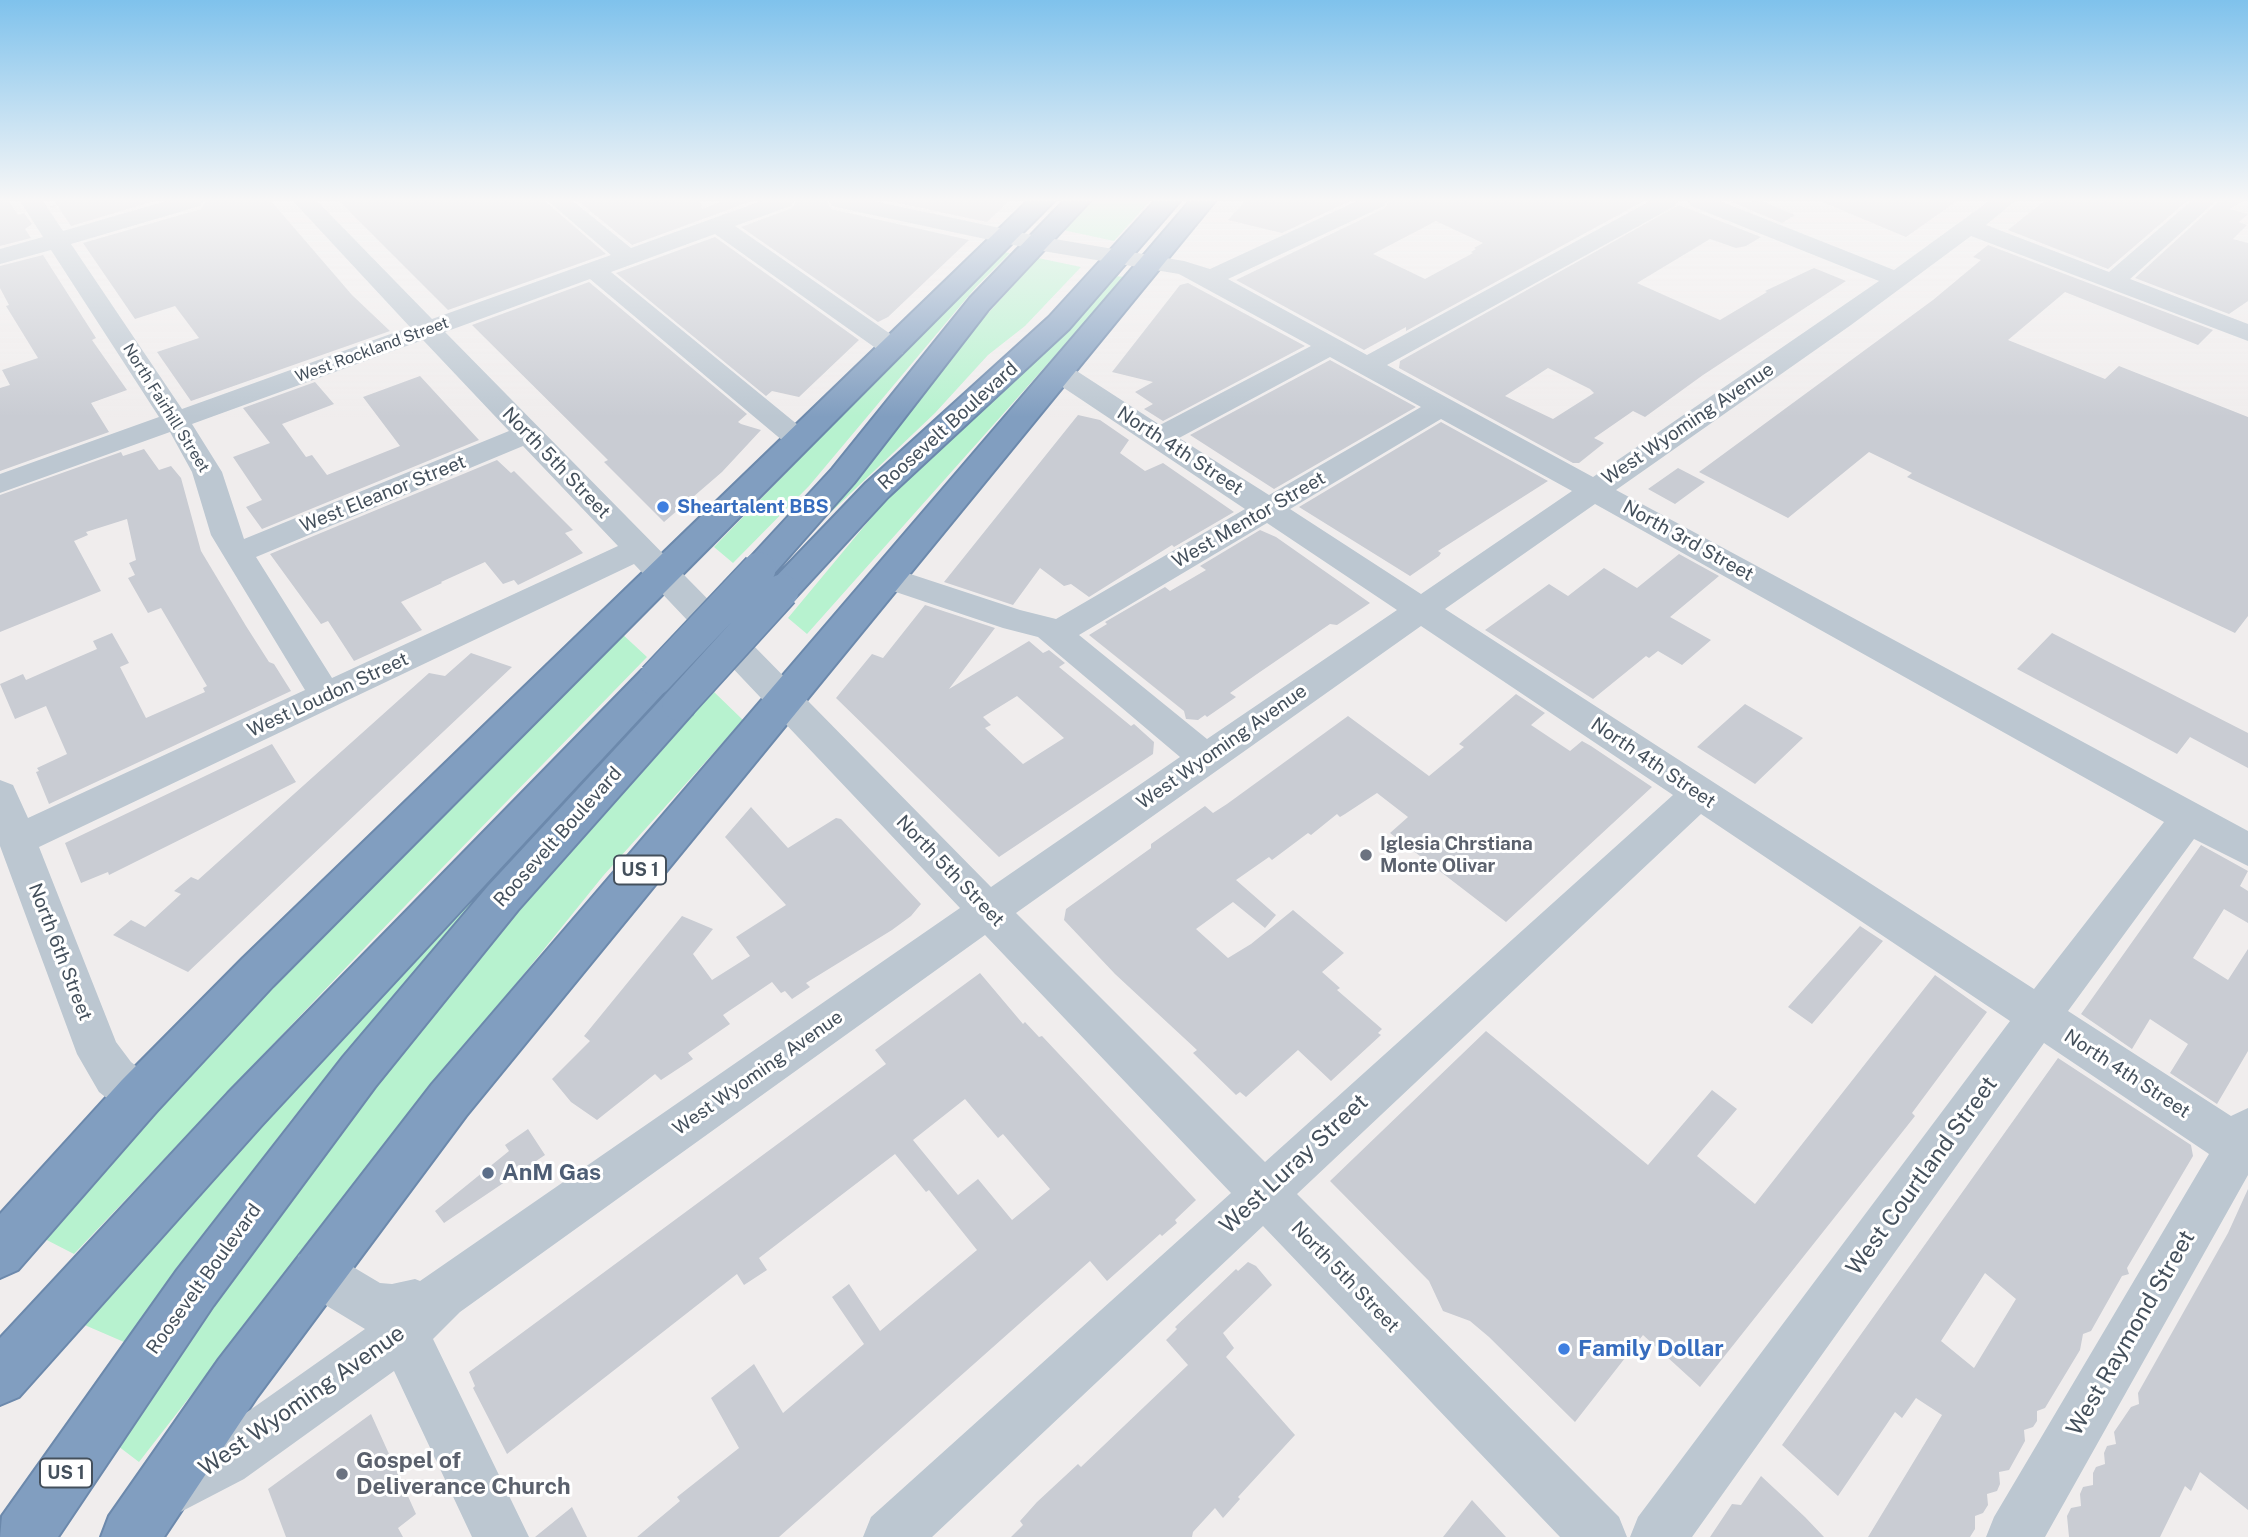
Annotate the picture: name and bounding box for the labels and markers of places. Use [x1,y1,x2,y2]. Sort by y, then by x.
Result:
place label: Sheartalent BBS [677,496,829,518]
marker: Sheartalent BBS [655,499,671,515]
place label: Iglesia Chrstiana Monte Olivar [1380,833,1533,877]
marker: Iglesia Chrstiana Monte Olivar [1358,847,1374,863]
place label: AnM Gas [502,1159,601,1187]
marker: AnM Gas [480,1165,496,1181]
place label: Family Dollar [1578,1335,1724,1363]
marker: Family Dollar [1556,1341,1572,1357]
place label: Gospel of Deliverance Church [356,1447,571,1501]
marker: Gospel of Deliverance Church [334,1466,350,1482]

